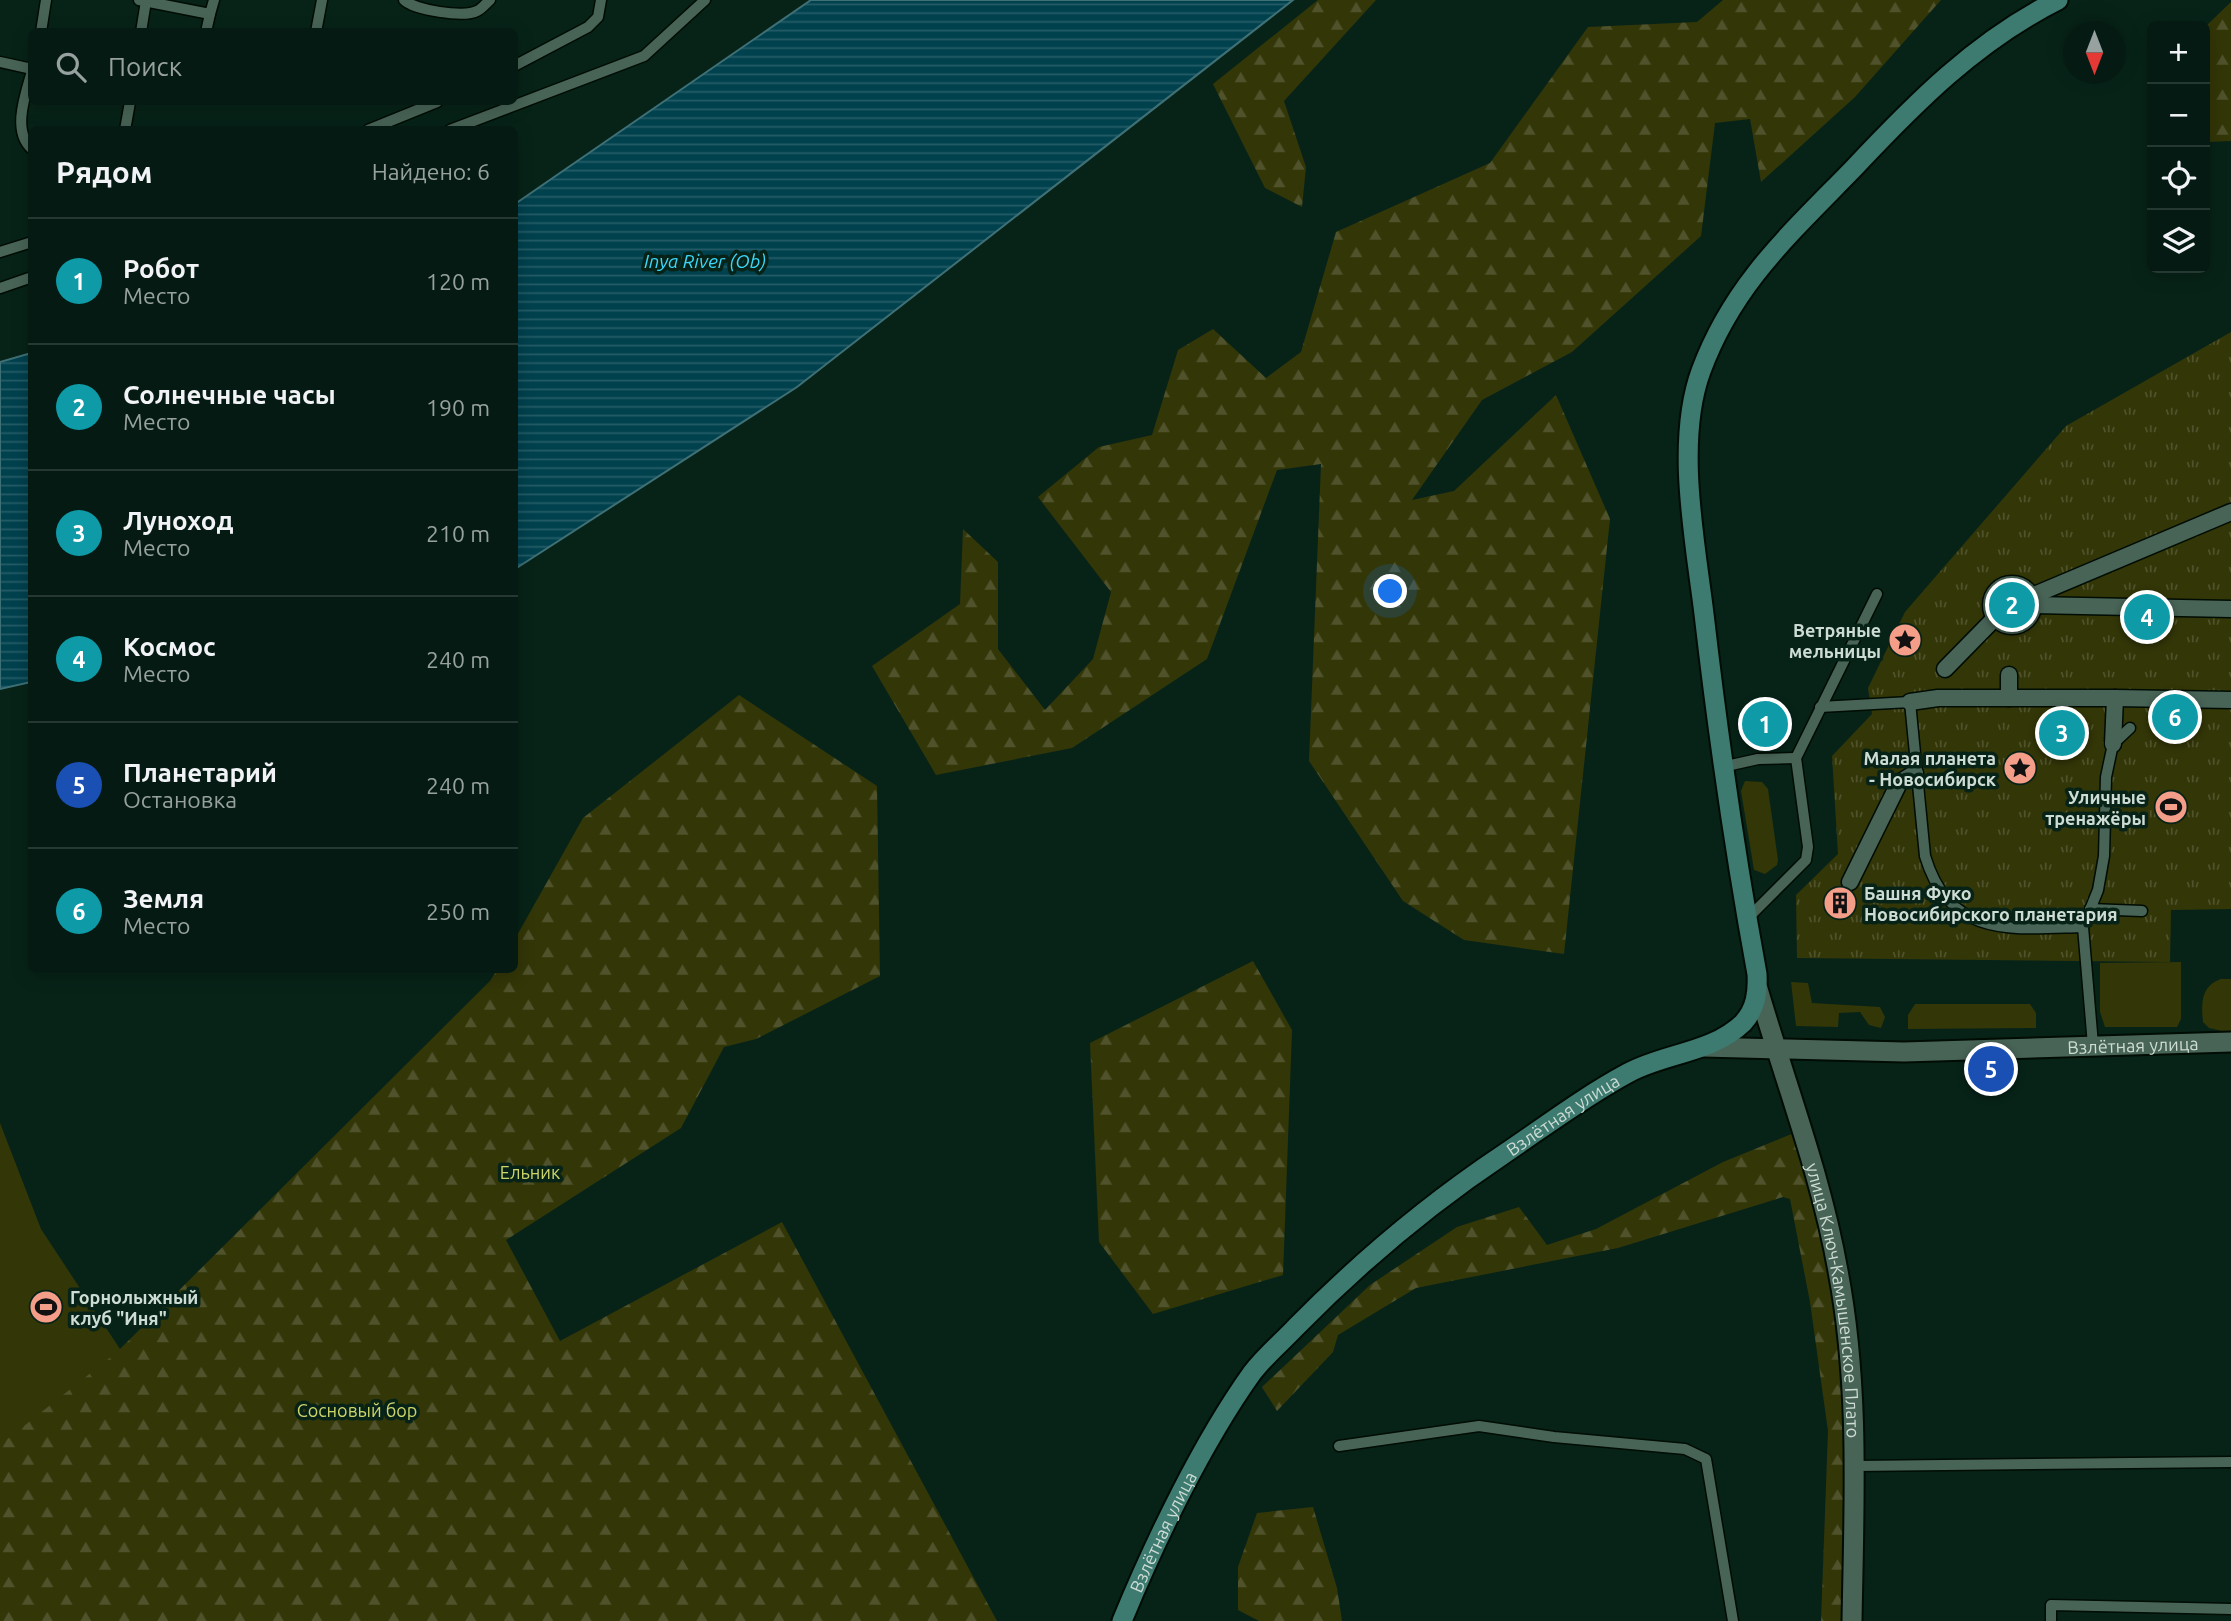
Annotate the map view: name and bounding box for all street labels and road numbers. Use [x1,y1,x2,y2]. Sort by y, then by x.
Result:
street label: Взлётная улица [2067,1033,2199,1057]
street label: Взлётная улица [1502,1070,1623,1159]
street label: улица Ключ-Камышенское Плато [1803,1161,1864,1438]
street label: Взлётная улица [1125,1468,1200,1595]

